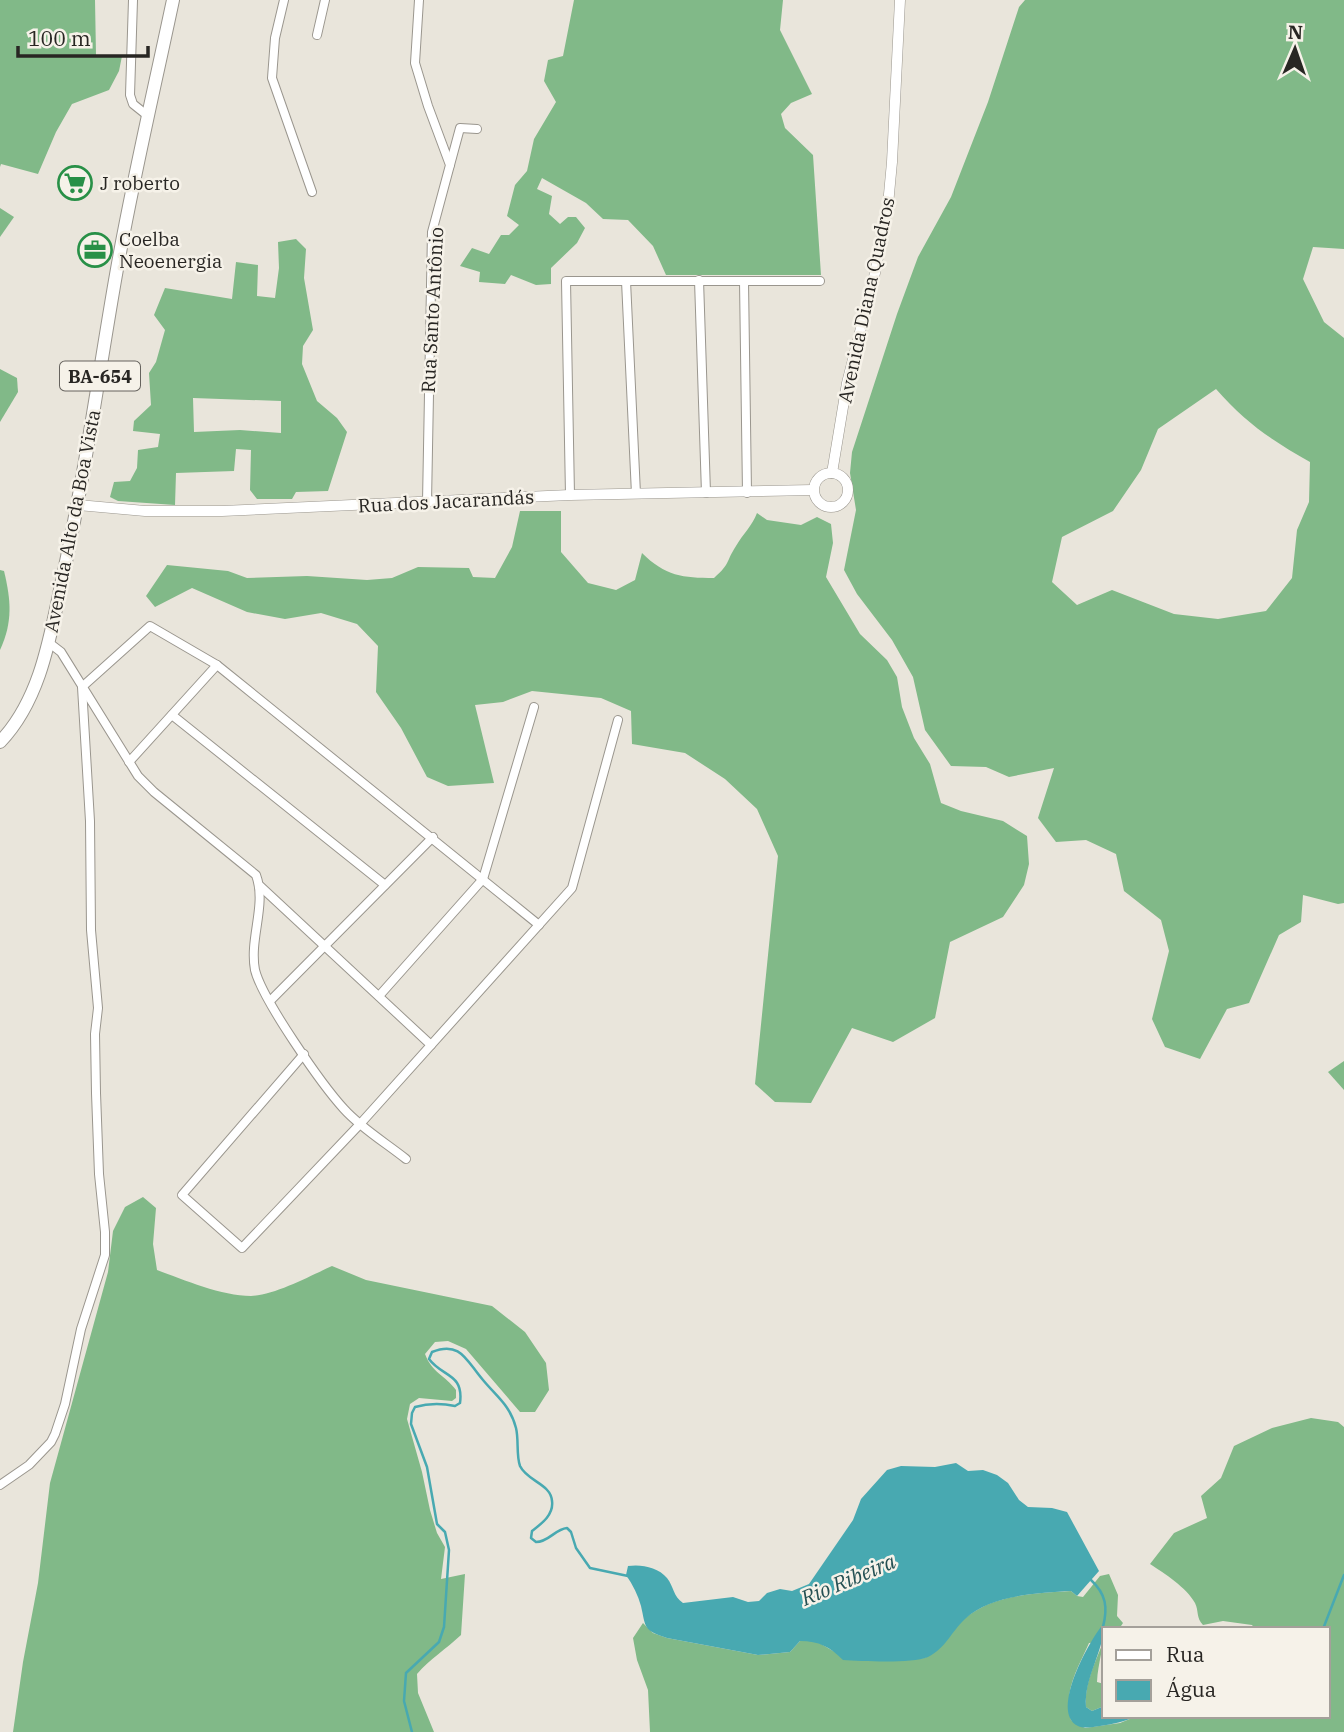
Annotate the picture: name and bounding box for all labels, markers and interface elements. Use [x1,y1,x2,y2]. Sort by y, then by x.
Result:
scale bar [18,14,147,58]
north arrow [1260,14,1330,84]
text: N [1288,20,1304,44]
text: 100 m [28,24,91,52]
supermarket icon: J roberto [56,164,94,202]
place label: J roberto [100,171,180,195]
street label: Avenida Diana Quadros [832,195,900,405]
street label: Rua Santo Antônio [416,226,448,394]
place label: Coelba Neoenergia [119,227,222,273]
office icon: Coelba Neoenergia [76,231,114,269]
road number: BA-654 [60,362,140,390]
street label: Avenida Alto da Boa Vista [39,407,105,635]
street label: Rua dos Jacarandás [357,484,535,518]
water label: Rio Ribeira [795,1546,900,1612]
legend [1102,1627,1330,1718]
text: Rua [1166,1640,1204,1668]
text: Água [1166,1675,1216,1703]

